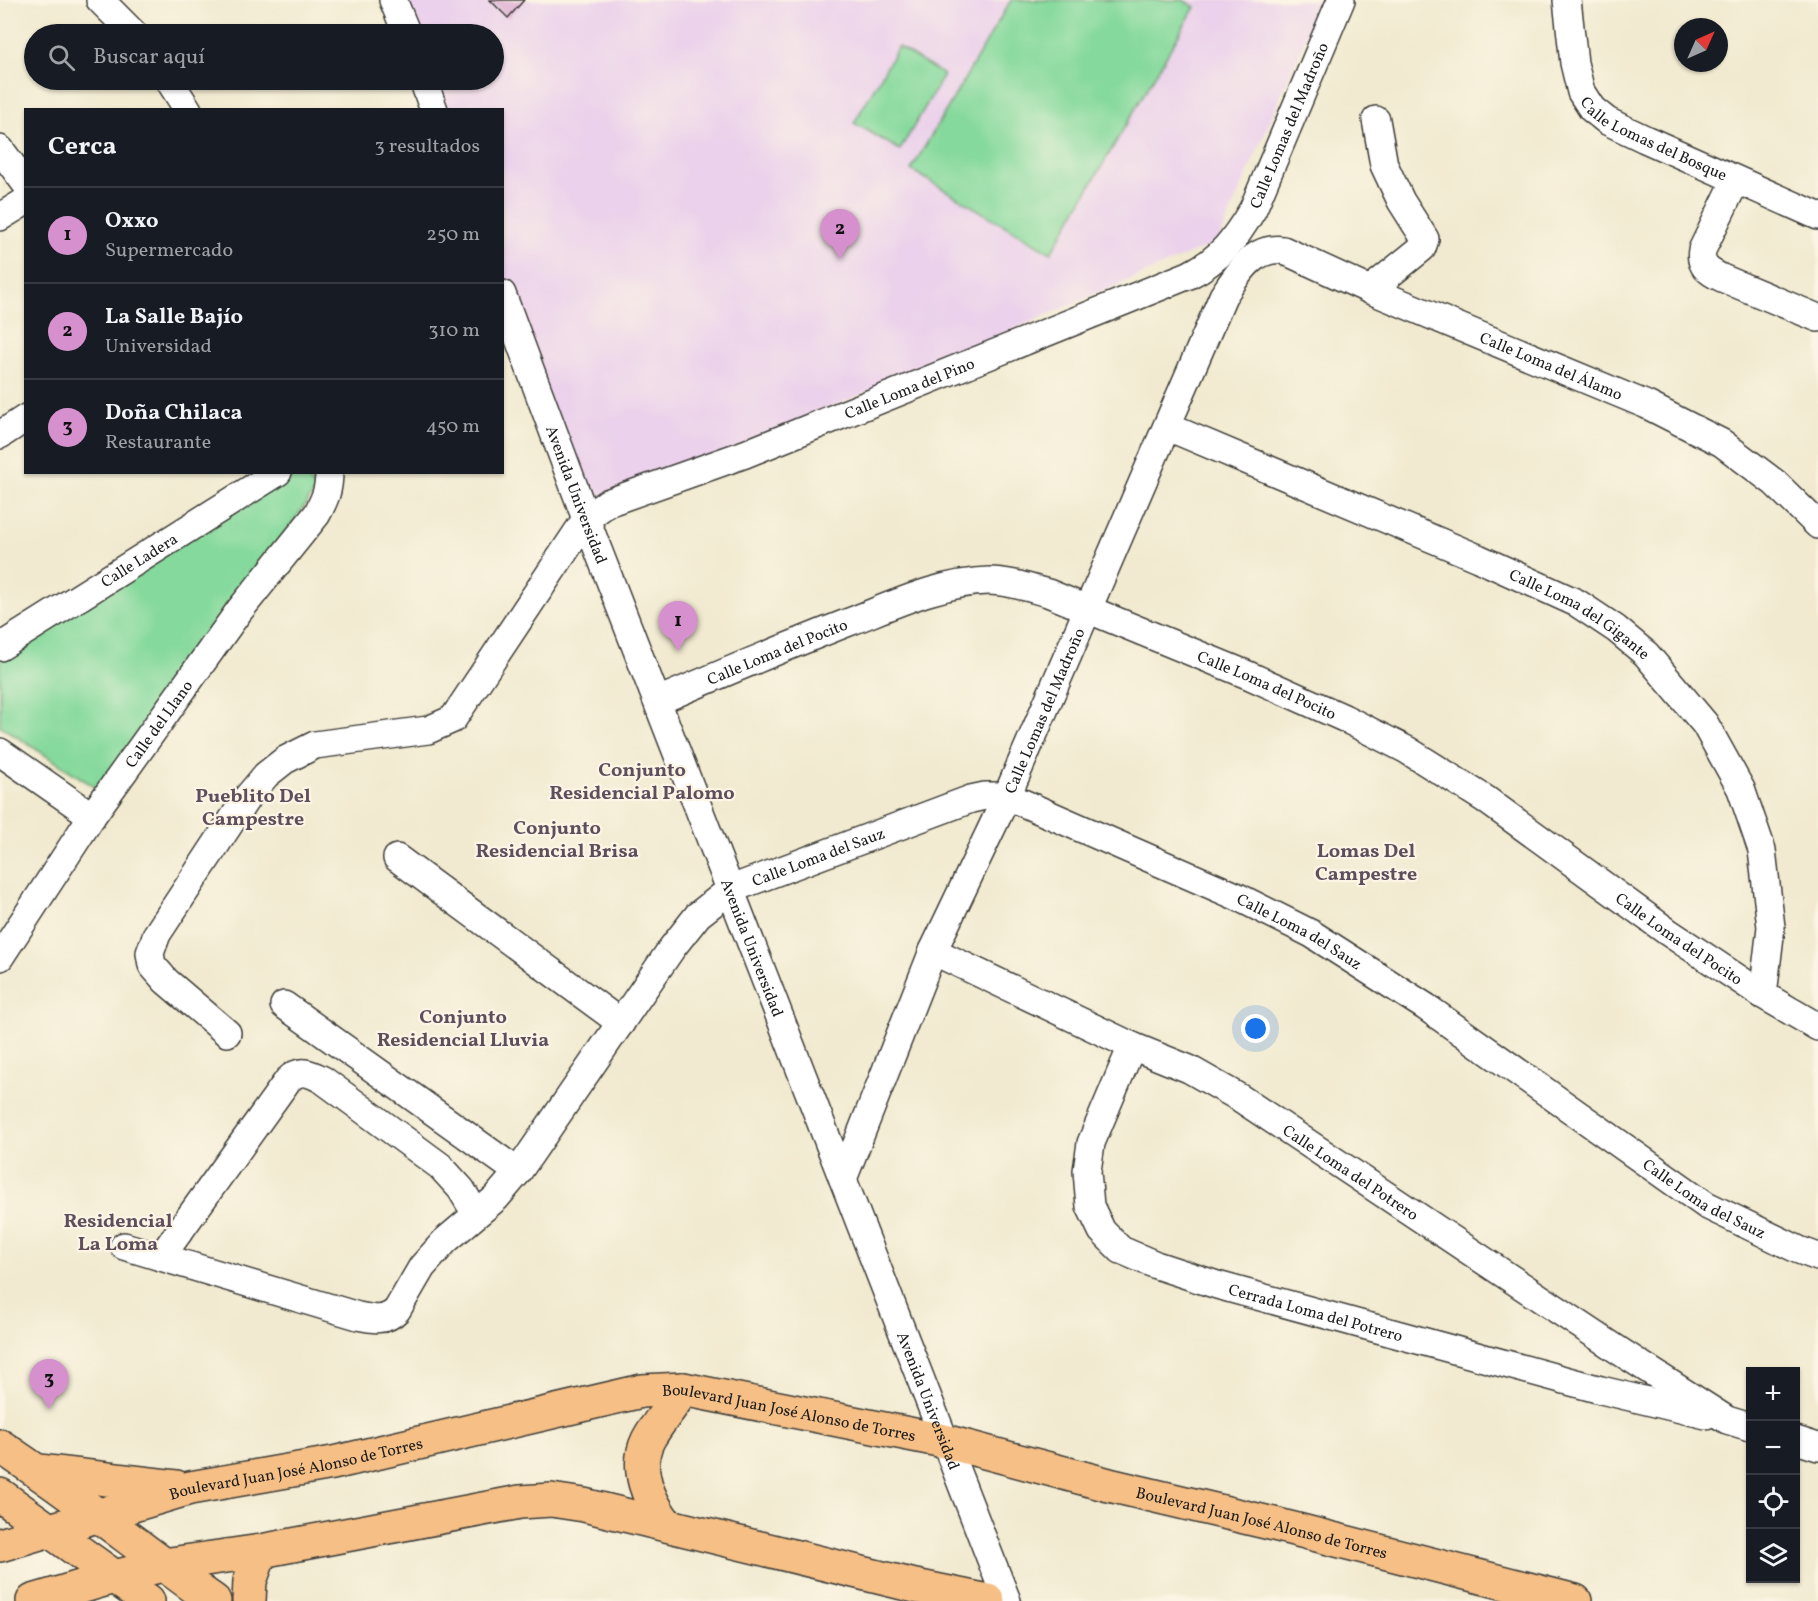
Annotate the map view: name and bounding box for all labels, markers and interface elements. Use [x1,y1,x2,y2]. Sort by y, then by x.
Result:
north arrow [1674,18,1728,72]
search box [24,24,504,90]
street label: Calle Lomas del Madroño [1245,39,1335,212]
icon: search [45,41,78,74]
text: Buscar aquí [93,42,205,73]
street label: Calle Lomas del Bosque [1574,93,1730,187]
text: Cerca [48,129,117,165]
text: 3 resultados [375,133,480,161]
text: Oxxo [105,206,158,237]
pin: 2 [820,210,860,259]
text: 1 [63,221,72,249]
text: 250 m [426,221,480,249]
text: Supermercado [105,237,233,265]
text: La Salle Bajío [105,302,243,333]
text: 2 [62,317,73,345]
text: 310 m [428,317,480,345]
street label: Calle Loma del Álamo [1476,328,1625,407]
text: Universidad [105,333,212,361]
street label: Calle Loma del Pino [842,354,978,426]
text: Doña Chilaca [105,398,243,429]
text: 3 [62,413,73,441]
text: 450 m [426,413,480,441]
street label: Avenida Universidad [539,423,611,568]
text: Restaurante [105,429,211,457]
street label: Calle Ladera [97,529,183,594]
street label: Calle Loma del Gigante [1505,565,1654,666]
pin: 1 [658,602,698,651]
street label: Calle Loma del Pocito [704,615,851,692]
street label: Calle Lomas del Madroño [1000,625,1091,798]
street label: Calle Loma del Pocito [1193,646,1339,726]
street label: Calle del Llano [121,676,199,773]
district label: Conjunto Residencial Palomo [549,757,735,808]
district label: Pueblito Del Campestre [195,783,311,834]
district label: Conjunto Residencial Brisa [475,815,639,866]
street label: Calle Loma del Sauz [749,823,888,893]
district label: Lomas Del Campestre [1315,838,1417,889]
street label: Avenida Universidad [714,876,788,1020]
street label: Calle Loma del Pocito [1610,888,1746,991]
street label: Calle Loma del Sauz [1232,889,1365,976]
district label: Conjunto Residencial Lluvia [377,1004,549,1055]
your location [1241,1014,1270,1043]
street label: Calle Loma del Potrero [1278,1120,1422,1227]
street label: Calle Loma del Sauz [1637,1154,1769,1245]
district label: Residencial La Loma [63,1208,173,1259]
street label: Cerrada Loma del Potrero [1226,1280,1405,1348]
street label: Avenida Universidad [890,1329,964,1473]
pin: 3 [29,1360,68,1409]
map controls [1746,1367,1800,1583]
button: + [1746,1367,1800,1421]
street label: Boulevard Juan José Alonso de Torres [662,1380,918,1448]
button: − [1746,1421,1800,1475]
street label: Boulevard Juan José Alonso de Torres [167,1433,425,1507]
button: locate [1746,1475,1800,1529]
street label: Boulevard Juan José Alonso de Torres [1133,1483,1390,1566]
button: layers [1746,1529,1800,1583]

